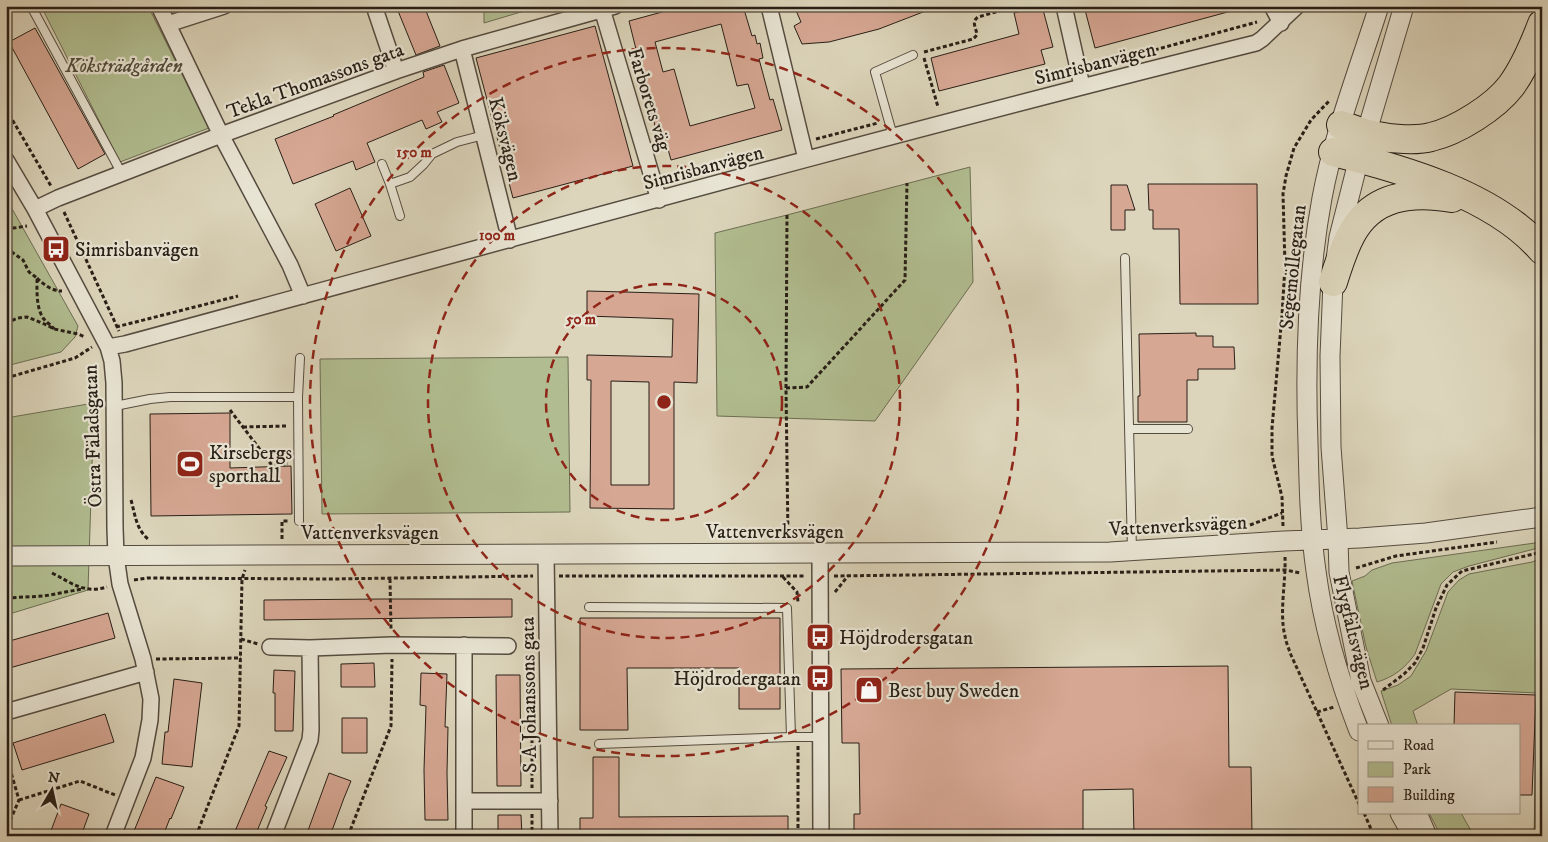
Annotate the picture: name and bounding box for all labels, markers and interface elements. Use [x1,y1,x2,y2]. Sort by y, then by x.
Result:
street label: Simrisbanvägen [1032,37,1159,92]
street label: Tekla Thomassons gata [224,38,408,125]
street label: Farborets väg [621,45,676,154]
park label: Köksträdgården [64,54,183,79]
street label: Köksvägen [482,95,527,185]
street label: Simrisbanvägen [640,140,767,197]
text: 150 m [396,143,432,162]
street label: Segemöllegatan [1275,203,1313,331]
text: 100 m [479,226,516,245]
bus stop icon: Simrisbanvägen [41,234,71,264]
place label: Simrisbanvägen [75,238,199,263]
text: 50 m [565,310,597,329]
street label: Östra Fäladsgatan [78,364,108,508]
centre of rings [655,393,673,411]
place label: Kirsebergs sporthall [209,441,292,489]
sports icon: Kirsebergs sporthall [175,449,205,479]
street label: Vattenverksvägen [1107,510,1248,543]
street label: Vattenverksvägen [705,520,845,545]
street label: Vattenverksvägen [300,521,440,546]
street label: Flygfältsvägen [1326,573,1379,693]
street label: S A Johanssons gata [516,616,543,773]
bus stop icon: Höjdrodersgatan [805,622,835,652]
place label: Höjdrodersgatan [839,626,974,651]
bus stop icon: Höjdrodergatan [805,663,835,693]
place label: Höjdrodergatan [674,667,802,692]
shop icon: Best buy Sweden [854,675,884,705]
place label: Best buy Sweden [888,679,1020,704]
legend [1358,724,1520,814]
text: Road [1403,736,1435,755]
text: Park [1403,760,1432,779]
north arrow [28,764,78,814]
text: N [47,768,61,788]
text: Building [1403,786,1455,805]

